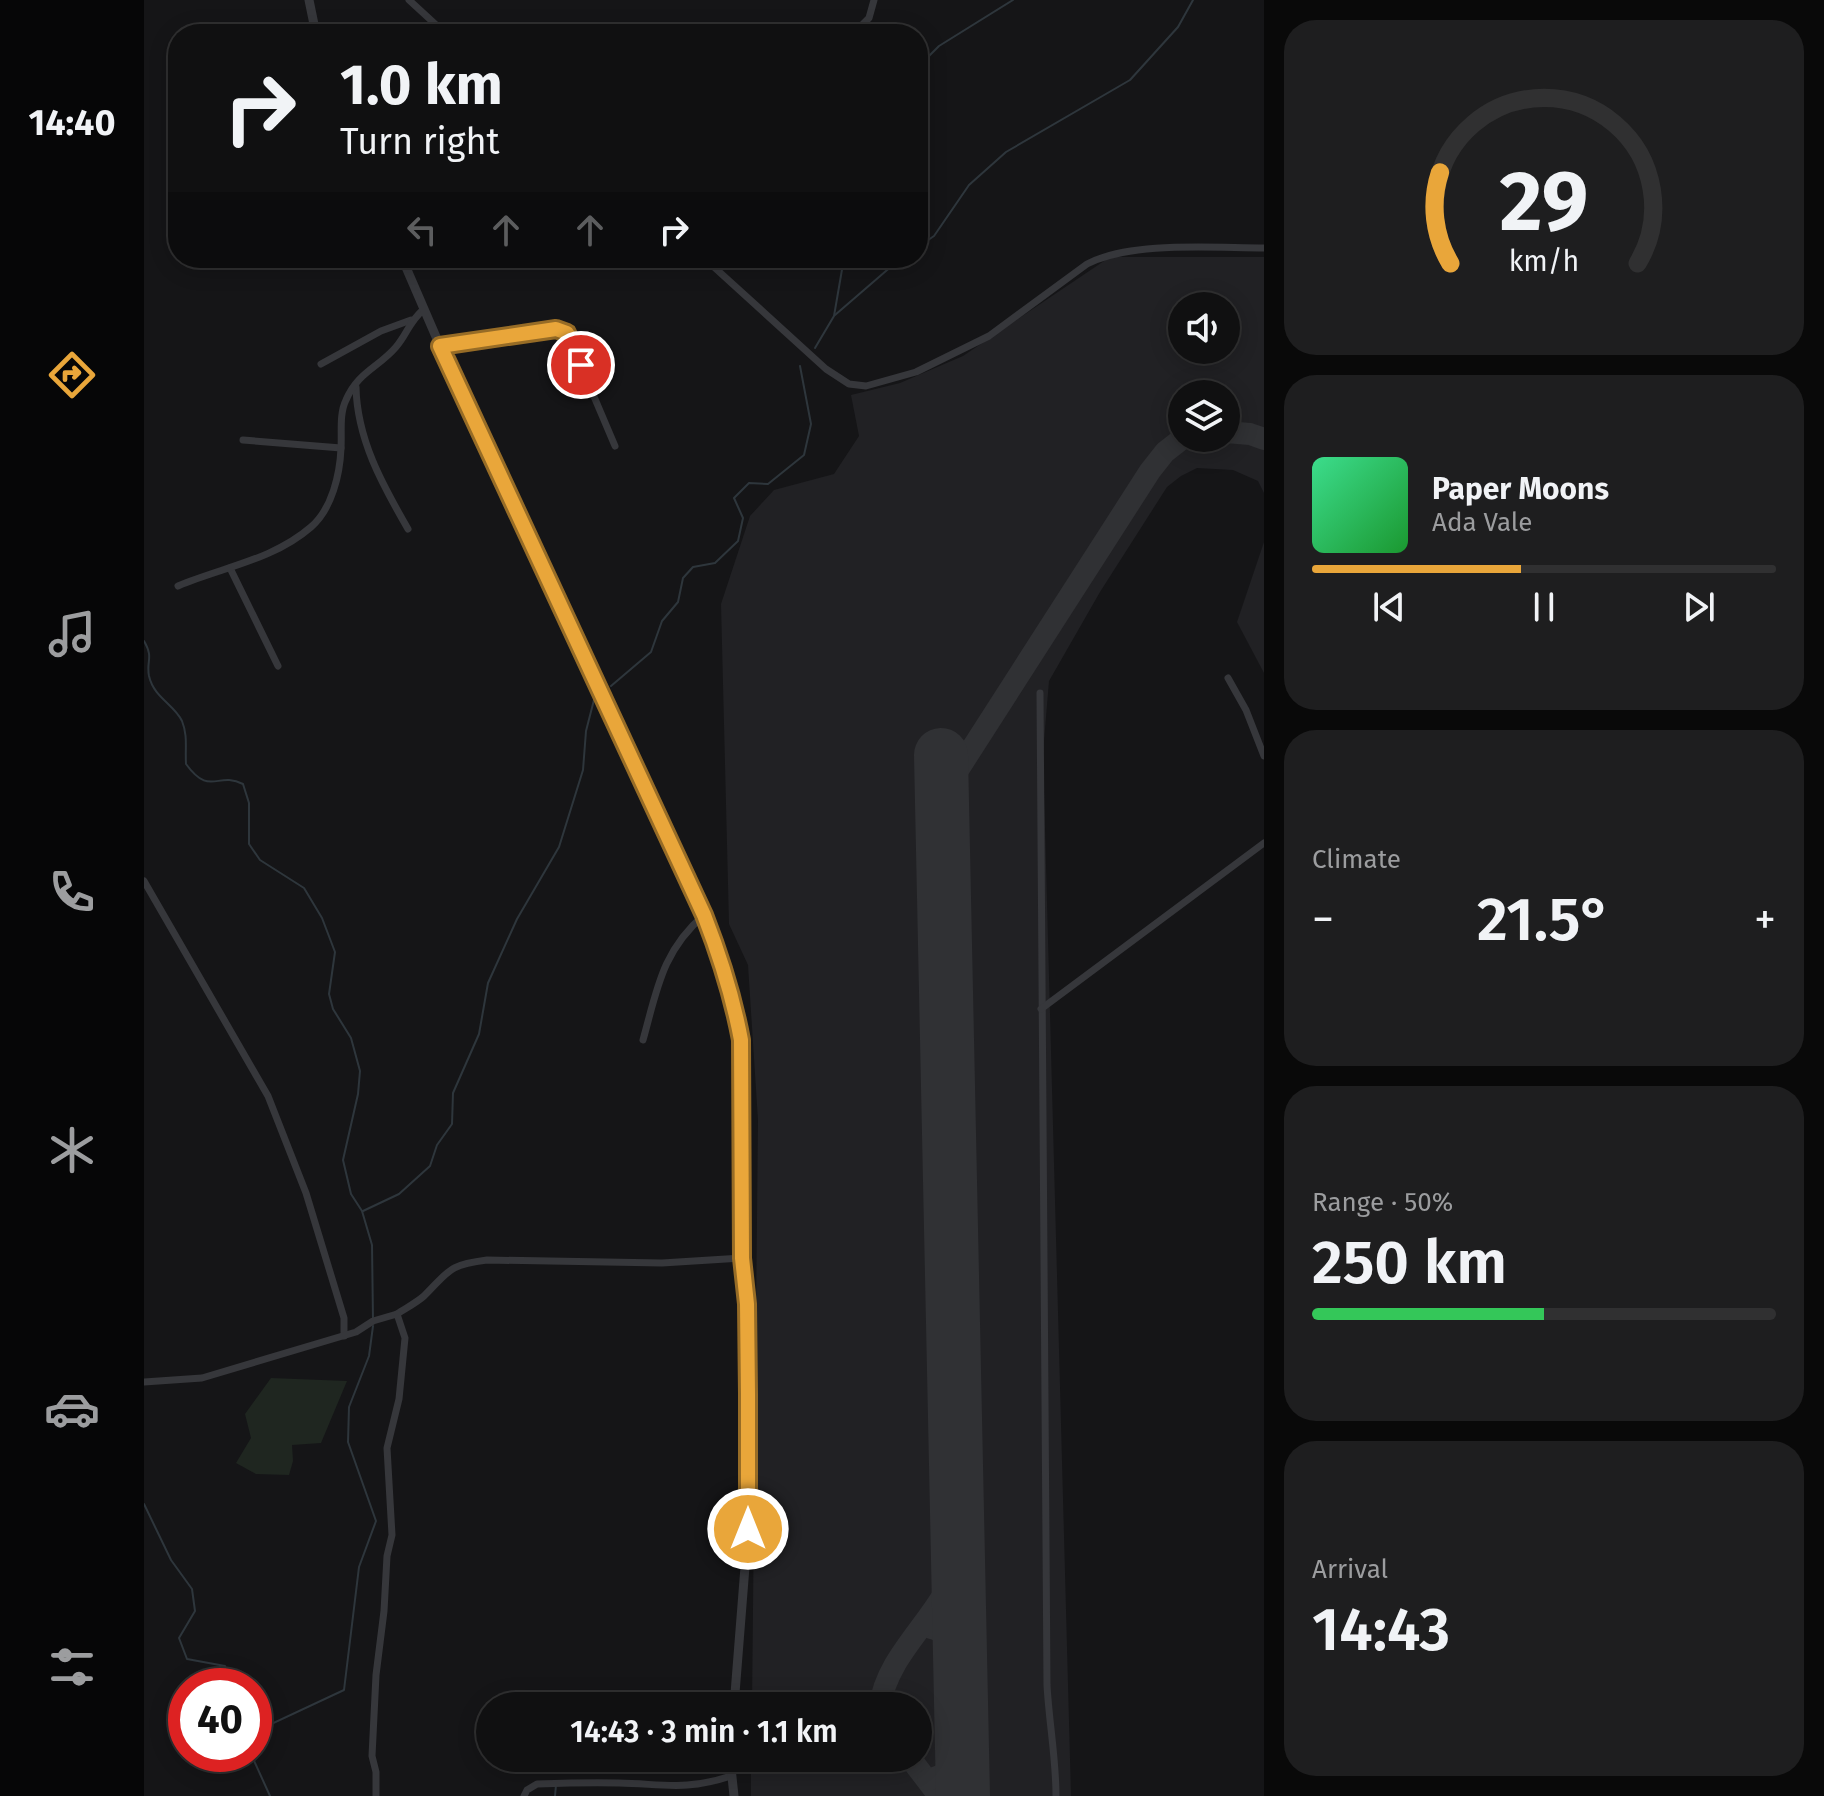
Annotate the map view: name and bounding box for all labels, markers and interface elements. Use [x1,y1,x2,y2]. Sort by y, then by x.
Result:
text: 1.0 km [340,52,503,119]
icon: right [208,56,312,160]
text: 14:40 [29,101,115,145]
text: Turn right [340,120,500,164]
text: 29 [1500,151,1588,251]
icon: left [400,208,444,252]
icon: ahead [484,208,528,252]
icon: ahead [568,208,612,252]
icon: right [652,208,696,252]
text: km/h [1509,244,1579,279]
map controls [1168,292,1240,452]
button: sound [1168,292,1240,364]
pin [547,331,615,399]
icon: arrive [559,343,603,387]
icon: directions [44,347,100,403]
button: layers [1168,380,1240,452]
text: Paper Moons [1432,471,1609,507]
text: Ada Vale [1432,507,1532,538]
icon: previous [1367,585,1411,629]
icon: pause [1522,585,1566,629]
icon: next [1677,585,1721,629]
icon: music [44,606,100,662]
text: Climate [1312,844,1401,875]
icon: phone [44,864,100,920]
text: 21.5° [1477,884,1611,956]
text: − [1312,893,1334,946]
text: + [1754,893,1776,946]
icon: climate [44,1122,100,1178]
text: Range · 50% [1312,1187,1453,1218]
text: 250 km [1312,1227,1507,1299]
icon: car [44,1381,100,1437]
position arrow [706,1487,790,1571]
text: Arrival [1312,1554,1388,1585]
text: 14:43 [1312,1594,1450,1666]
icon: filters [44,1639,100,1695]
speed limit sign: 40 [168,1668,272,1772]
text: 14:43 · 3 min · 1.1 km [570,1714,838,1750]

